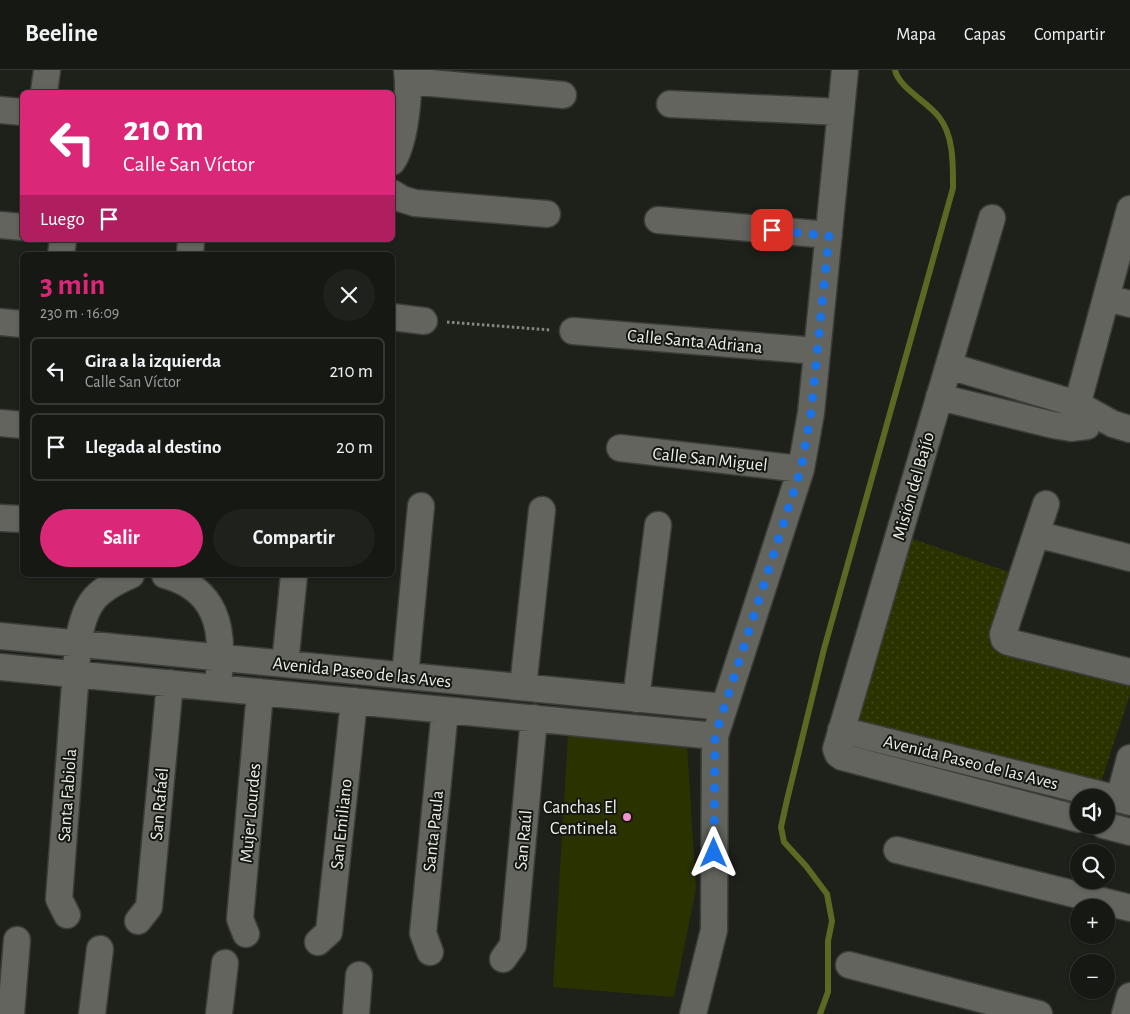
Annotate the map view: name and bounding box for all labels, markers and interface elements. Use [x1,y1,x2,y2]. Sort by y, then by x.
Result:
text: Beeline [25,22,98,46]
text: Mapa [896,26,936,44]
text: Capas [964,26,1006,44]
text: Compartir [1034,26,1105,44]
icon: left [40,110,105,175]
text: 210 m [123,112,204,147]
text: Calle San Víctor [123,153,255,175]
icon: arrive [95,205,123,233]
pin [751,209,793,251]
text: Luego [40,210,85,229]
icon: arrive [758,216,786,244]
button: close [323,269,375,321]
text: 3 min [40,270,105,300]
text: 230 m · 16:09 [40,305,119,321]
street label: Calle Santa Adriana [627,327,763,357]
text: Gira a la izquierda [85,352,221,371]
icon: left [42,357,70,385]
text: 210 m [329,362,373,381]
text: Calle San Víctor [85,374,181,390]
street label: Misión del Bajío [890,430,938,542]
icon: arrive [42,433,70,461]
text: Llegada al destino [85,438,222,457]
text: 20 m [336,438,373,457]
street label: Calle San Miguel [651,445,768,475]
button: Salir [40,509,203,567]
button: Compartir [213,509,375,567]
street label: Avenida Paseo de las Aves [272,655,452,691]
street label: Avenida Paseo de las Aves [882,733,1060,793]
street label: Santa Fabiola [56,748,80,842]
street label: Mujer Lourdes [238,762,264,864]
street label: San Rafaél [148,767,172,841]
street label: San Emiliano [328,778,356,870]
map controls [1070,789,1115,999]
button: sound [1070,789,1115,834]
street label: Santa Paula [421,790,447,873]
place label: Canchas El Centinela [543,799,617,838]
street label: San Raúl [512,809,536,871]
marker: Canchas El Centinela [621,811,633,823]
position arrow [687,826,739,878]
button: search [1070,844,1115,889]
button: + [1070,899,1115,944]
button: − [1070,954,1115,999]

